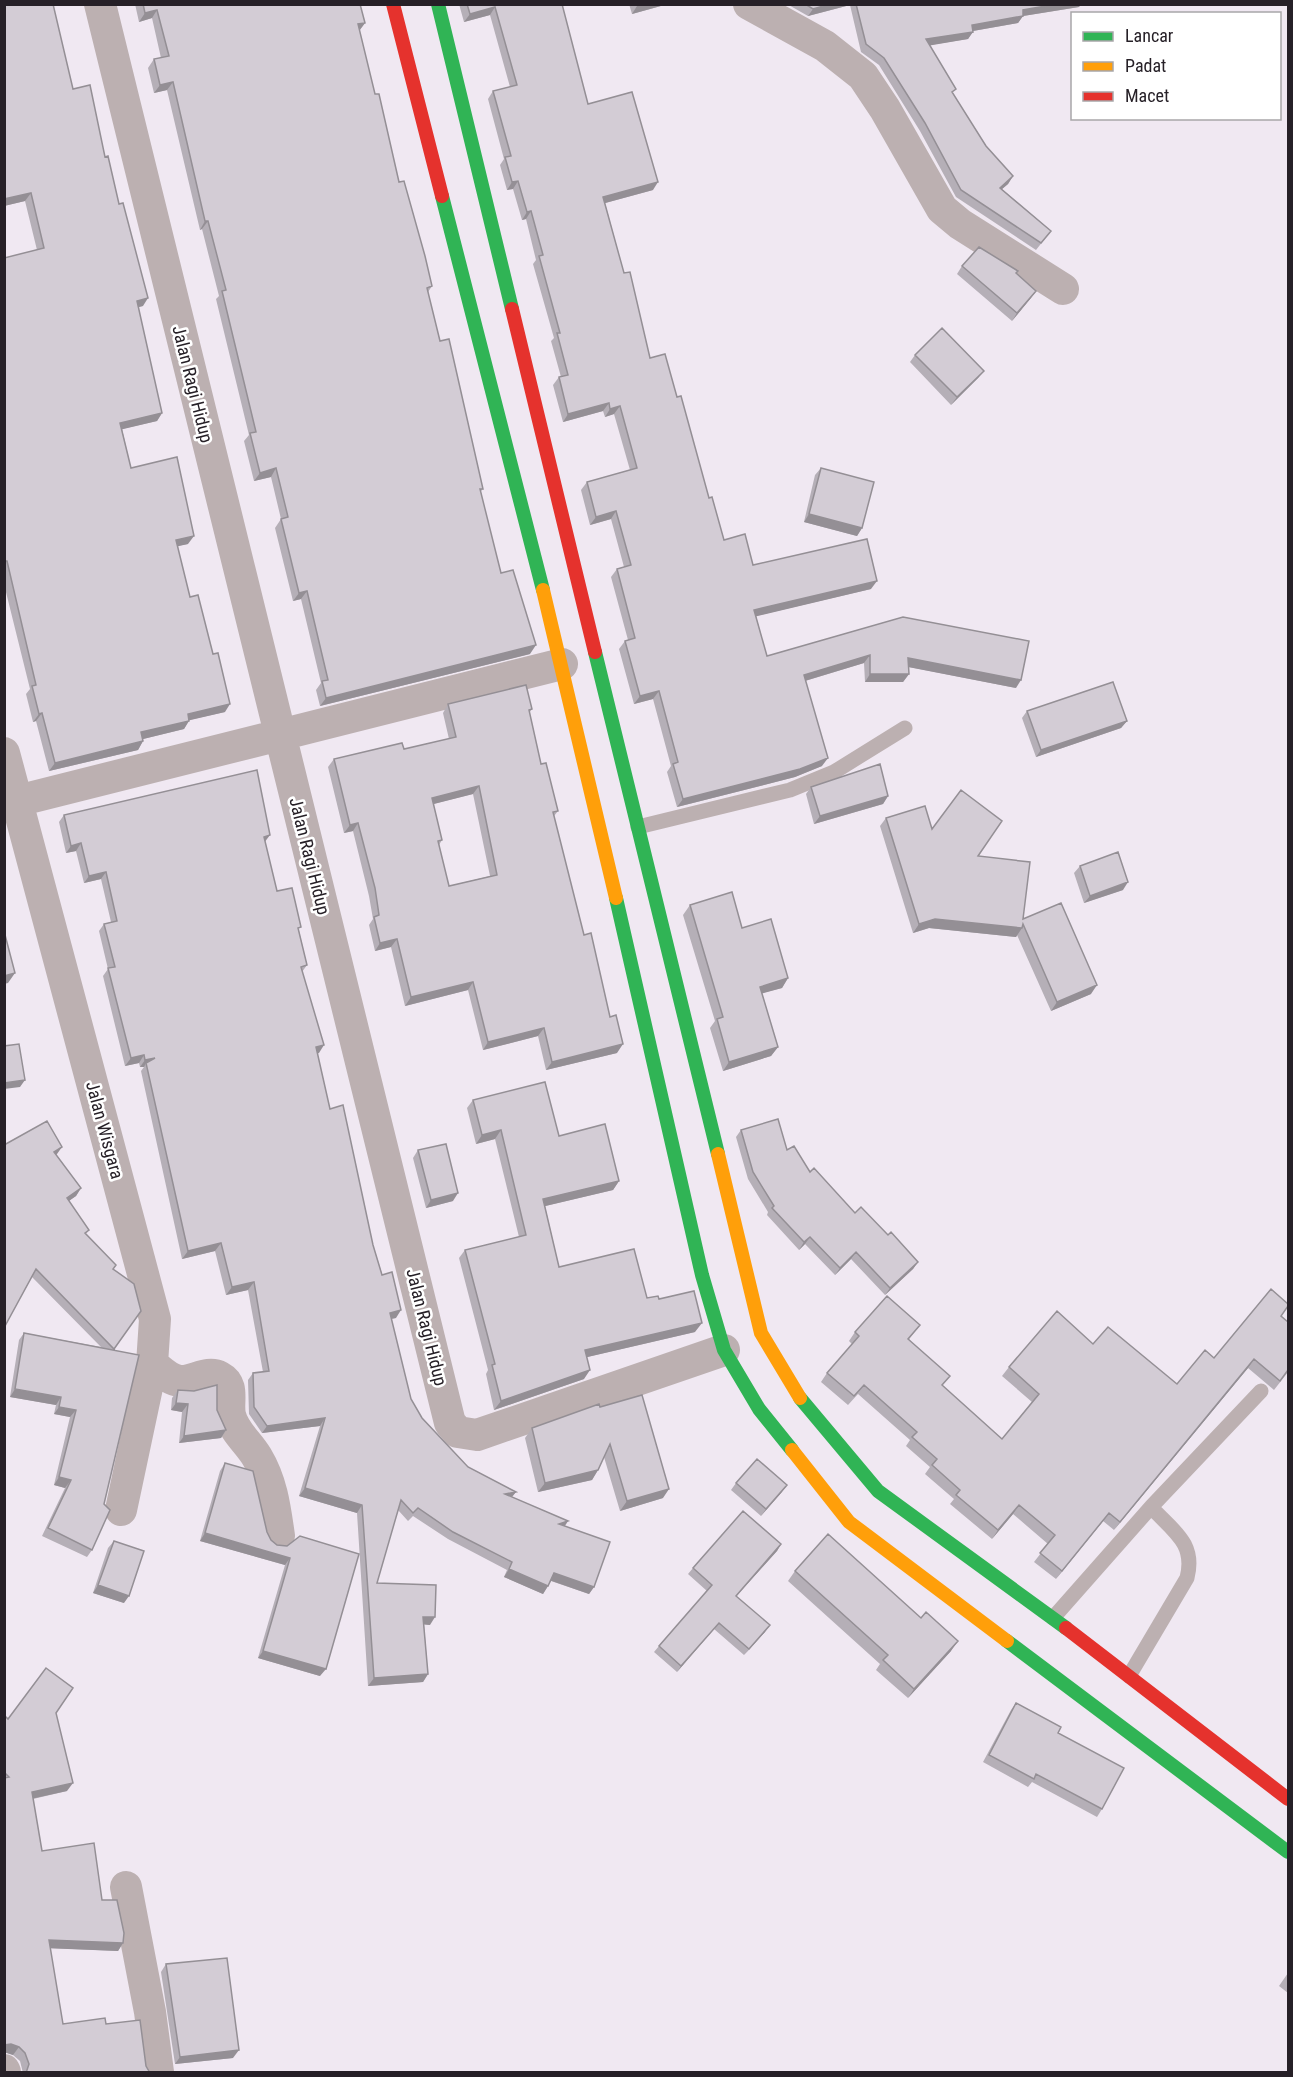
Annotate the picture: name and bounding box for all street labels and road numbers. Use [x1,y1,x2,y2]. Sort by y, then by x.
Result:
street label: Jalan Ragi Hidup [168,323,218,445]
street label: Jalan Ragi Hidup [285,795,335,917]
street label: Jalan Wisgara [82,1079,128,1181]
street label: Jalan Ragi Hidup [402,1266,452,1388]

